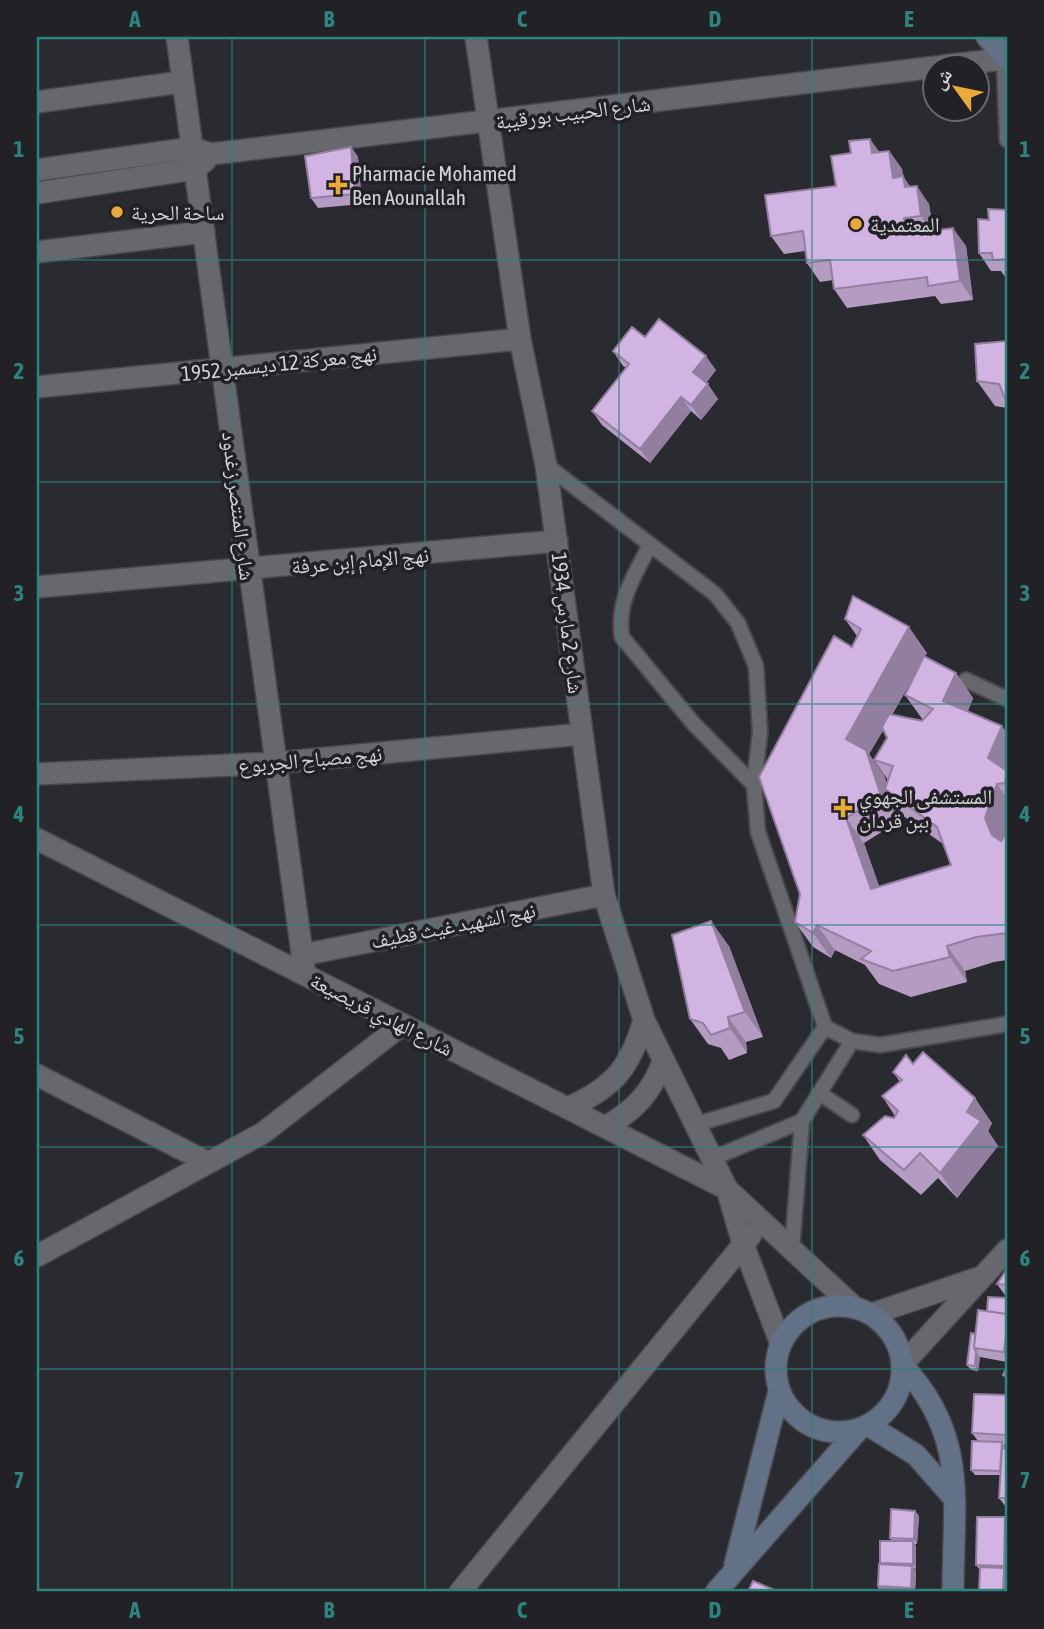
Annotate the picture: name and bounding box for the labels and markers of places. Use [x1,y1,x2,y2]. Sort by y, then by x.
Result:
place label: Pharmacie Mohamed Ben Aounallah [352,161,517,209]
marker: Pharmacie Mohamed Ben Aounallah [330,177,346,193]
place label: ساحة الحرية [131,200,224,224]
marker: ساحة الحرية [109,204,125,220]
place label: المعتمدية [870,212,940,236]
marker: المعتمدية [848,216,864,232]
place label: المستشفى الجهوي ببن قردان [859,784,992,834]
marker: المستشفى الجهوي ببن قردان [833,798,853,818]

